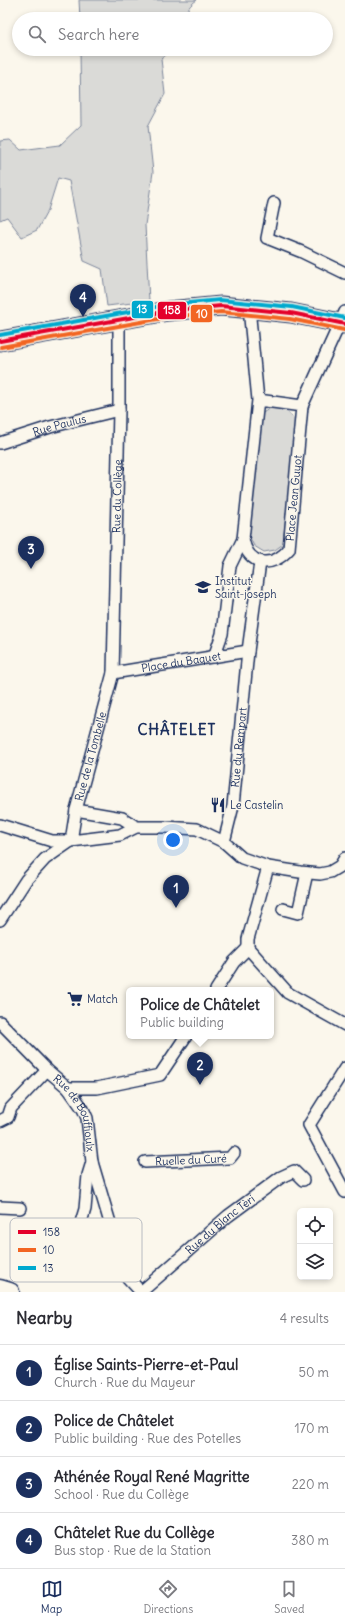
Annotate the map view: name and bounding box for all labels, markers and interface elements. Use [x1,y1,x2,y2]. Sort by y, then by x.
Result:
search box [12,12,333,56]
icon: search [26,23,48,45]
text: Search here [58,25,139,44]
pin: 4 [70,284,96,317]
line badge: 13 [131,300,154,319]
line badge: 158 [157,301,187,320]
text: 13 [137,302,147,316]
text: 158 [163,303,181,317]
line badge: 10 [190,304,213,323]
text: 10 [196,307,208,321]
street label: Rue Paulus [31,411,88,439]
street label: Place Jean Guyot [283,454,305,542]
street label: Rue du Collège [109,459,125,533]
pin: 3 [18,536,44,569]
place label: Institut Saint-joseph [215,574,277,601]
school or university icon: Institut Saint-joseph [194,578,212,596]
street label: Place du Baquet [140,648,222,675]
street label: Rue du Rempart [228,706,250,788]
street label: Rue de la Tombelle [72,710,109,803]
district label: CHÂTELET [138,719,216,739]
restaurant icon: Le Castelin [209,796,227,814]
place label: Le Castelin [230,798,283,812]
your location [163,830,183,850]
pin: 1 [163,875,189,908]
popup [126,987,274,1039]
supermarket icon: Match [66,990,84,1008]
place label: Match [87,992,118,1006]
text: Police de Châtelet [140,995,260,1014]
text: Public building [140,1014,224,1031]
pin: 2 [187,1052,213,1085]
street label: Rue de Bouffioulx [50,1071,98,1153]
street label: Ruelle du Curé [155,1151,227,1169]
street label: Rue du Blanc Tèri [182,1192,257,1257]
map controls [297,1208,333,1280]
button: locate [297,1208,333,1244]
legend [10,1218,142,1282]
text: 158 [43,1225,60,1239]
text: 10 [43,1243,55,1257]
button: layers [297,1244,333,1280]
text: 13 [43,1261,54,1275]
text: Nearby [16,1307,72,1329]
text: 4 results [280,1310,329,1327]
text: Église Saints-Pierre-et-Paul [54,1355,238,1374]
text: 1 [26,1364,32,1381]
text: 50 m [298,1364,329,1381]
text: Church · Rue du Mayeur [54,1374,195,1391]
text: Police de Châtelet [54,1411,174,1430]
text: 2 [25,1420,33,1437]
text: 170 m [294,1420,329,1437]
text: Public building · Rue des Potelles [54,1430,241,1447]
text: Athénée Royal René Magritte [54,1467,250,1486]
text: 3 [25,1476,33,1493]
text: 220 m [292,1476,329,1493]
text: School · Rue du Collège [54,1486,189,1503]
text: Châtelet Rue du Collège [54,1523,215,1542]
text: 4 [25,1532,33,1549]
text: 380 m [291,1532,329,1549]
text: Bus stop · Rue de la Station [54,1542,211,1559]
tab: Map [41,1578,63,1616]
tab: Directions [144,1578,193,1616]
tab: Saved [274,1578,304,1616]

